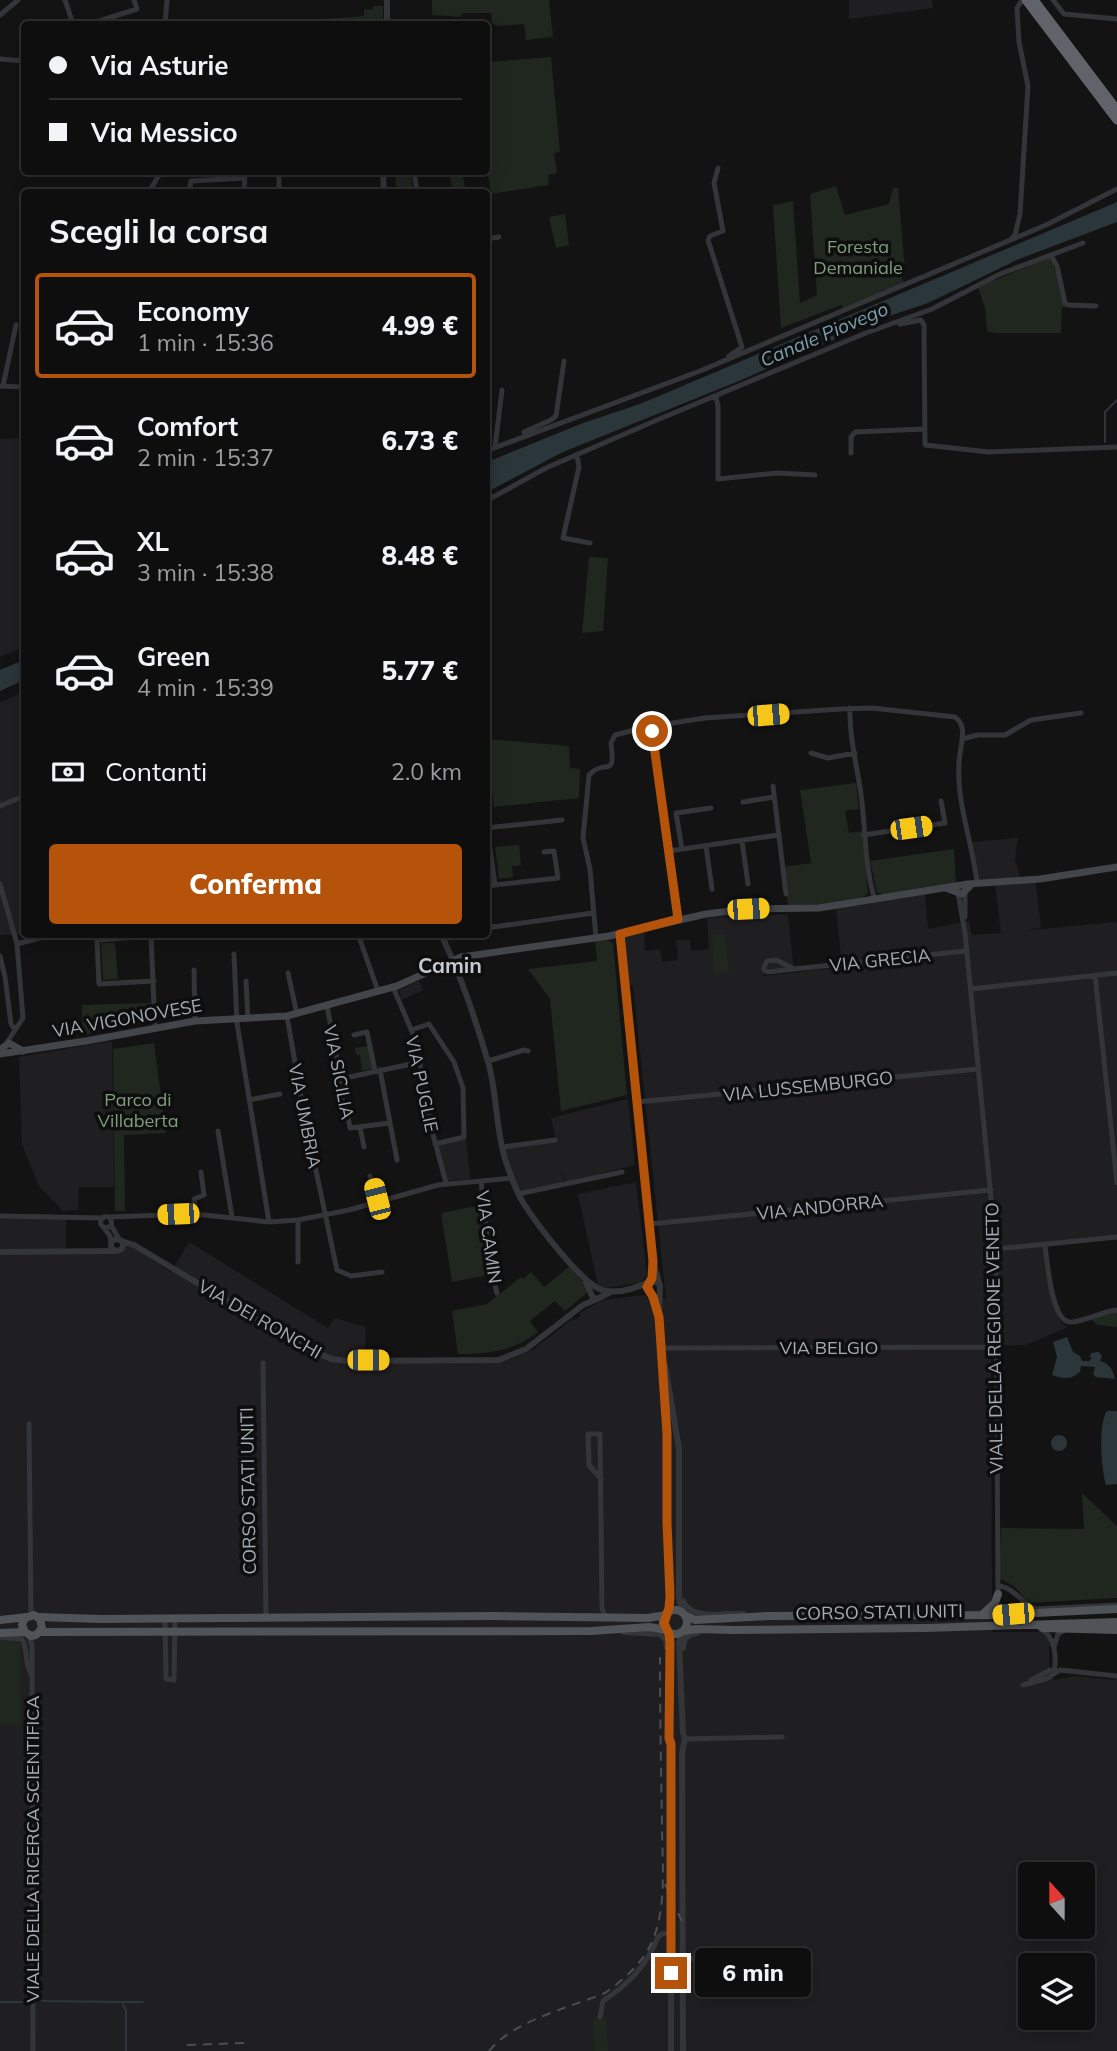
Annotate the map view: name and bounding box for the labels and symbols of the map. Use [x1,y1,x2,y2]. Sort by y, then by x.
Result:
park label: Foresta Demaniale [813,235,903,279]
water label: Canale Piovego [756,296,892,372]
car [747,703,790,727]
route start [636,715,668,747]
car [889,815,934,841]
car [727,897,770,921]
street label: VIA GRECIA [828,943,932,977]
district label: Camin [418,952,482,978]
street label: VIA VIGONOVESE [51,994,203,1042]
street label: VIA SICILIA [319,1023,359,1121]
street label: VIA PUGLIE [401,1034,443,1134]
street label: VIA UMBRIA [284,1062,326,1170]
street label: VIA LUSSEMBURGO [722,1066,894,1106]
park label: Parco di Villaberta [98,1088,178,1132]
car [362,1176,393,1222]
street label: VIA CAMIN [471,1189,507,1285]
street label: VIA ANDORRA [756,1189,884,1225]
street label: VIALE DELLA REGIONE VENETO [980,1202,1008,1474]
car [157,1203,200,1225]
street label: VIA DEI RONCHI [194,1274,326,1364]
street label: VIA BELGIO [780,1336,878,1359]
car [348,1350,390,1371]
street label: CORSO STATI UNITI [235,1407,261,1575]
street label: CORSO STATI UNITI [795,1599,963,1625]
car [992,1602,1035,1626]
street label: VIALE DELLA RICERCA SCIENTIFICA [21,1696,44,2002]
north arrow [1018,1862,1096,1939]
callout: 6 min [696,1948,811,1997]
route end [655,1957,687,1989]

